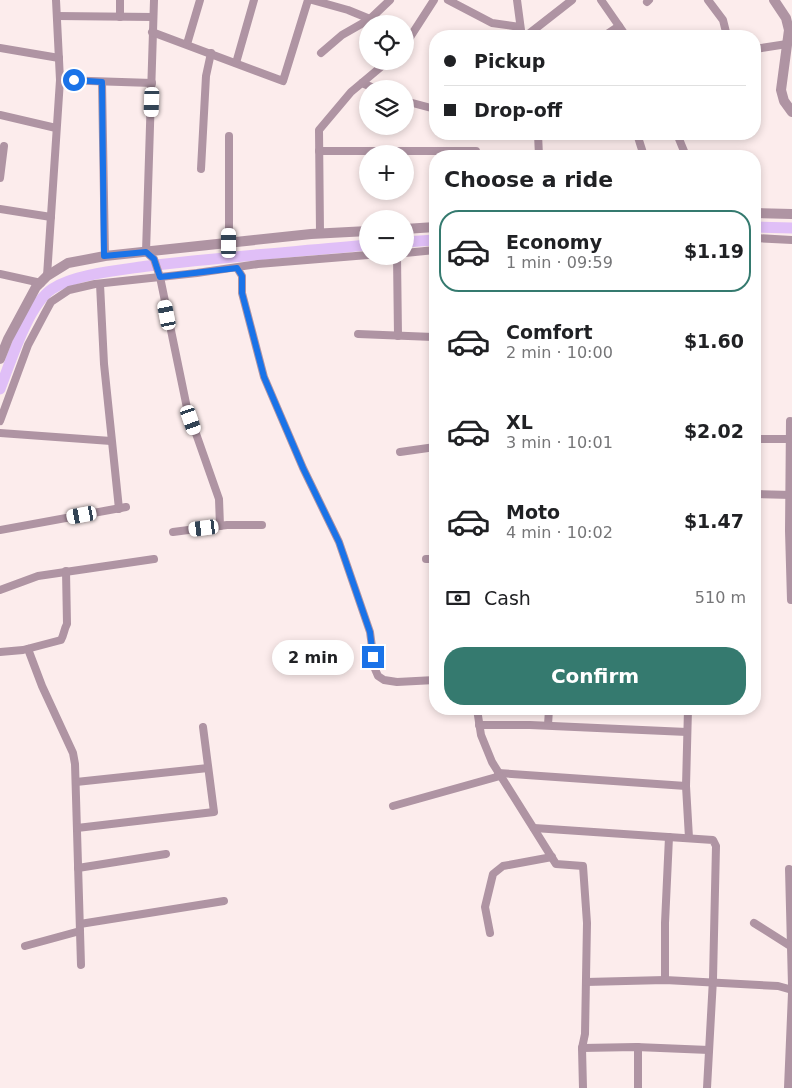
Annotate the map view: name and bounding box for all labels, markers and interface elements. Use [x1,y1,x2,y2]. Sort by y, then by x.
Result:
map controls [359,15,414,265]
button: locate [359,15,414,70]
text: Pickup [474,50,545,72]
route start [63,69,85,91]
button: layers [359,80,414,135]
car [143,87,160,117]
text: Drop-off [474,99,562,121]
button: + [359,145,414,200]
text: Choose a ride [444,167,613,192]
button: − [359,210,414,265]
car [221,228,236,258]
icon: car [446,229,491,274]
text: Economy [506,231,602,253]
text: $1.19 [684,240,744,262]
text: 1 min · 09:59 [506,253,613,272]
car [156,299,177,331]
icon: car [446,319,491,364]
text: Comfort [506,321,593,343]
text: $1.60 [684,330,744,352]
text: 2 min · 10:00 [506,343,613,362]
car [179,403,202,437]
icon: car [446,409,491,454]
text: XL [506,411,533,433]
text: $2.02 [684,420,744,442]
text: 3 min · 10:01 [506,433,613,452]
icon: car [446,499,491,544]
text: Moto [506,501,560,523]
car [65,505,98,525]
text: $1.47 [684,510,744,532]
car [188,519,219,537]
text: 4 min · 10:02 [506,523,613,542]
icon: cash [444,584,472,612]
text: Cash [484,587,531,609]
text: 510 m [695,588,746,607]
callout: 2 min [273,640,356,674]
route end [362,646,384,668]
button: Confirm [444,647,746,705]
text: 2 min [288,648,338,667]

